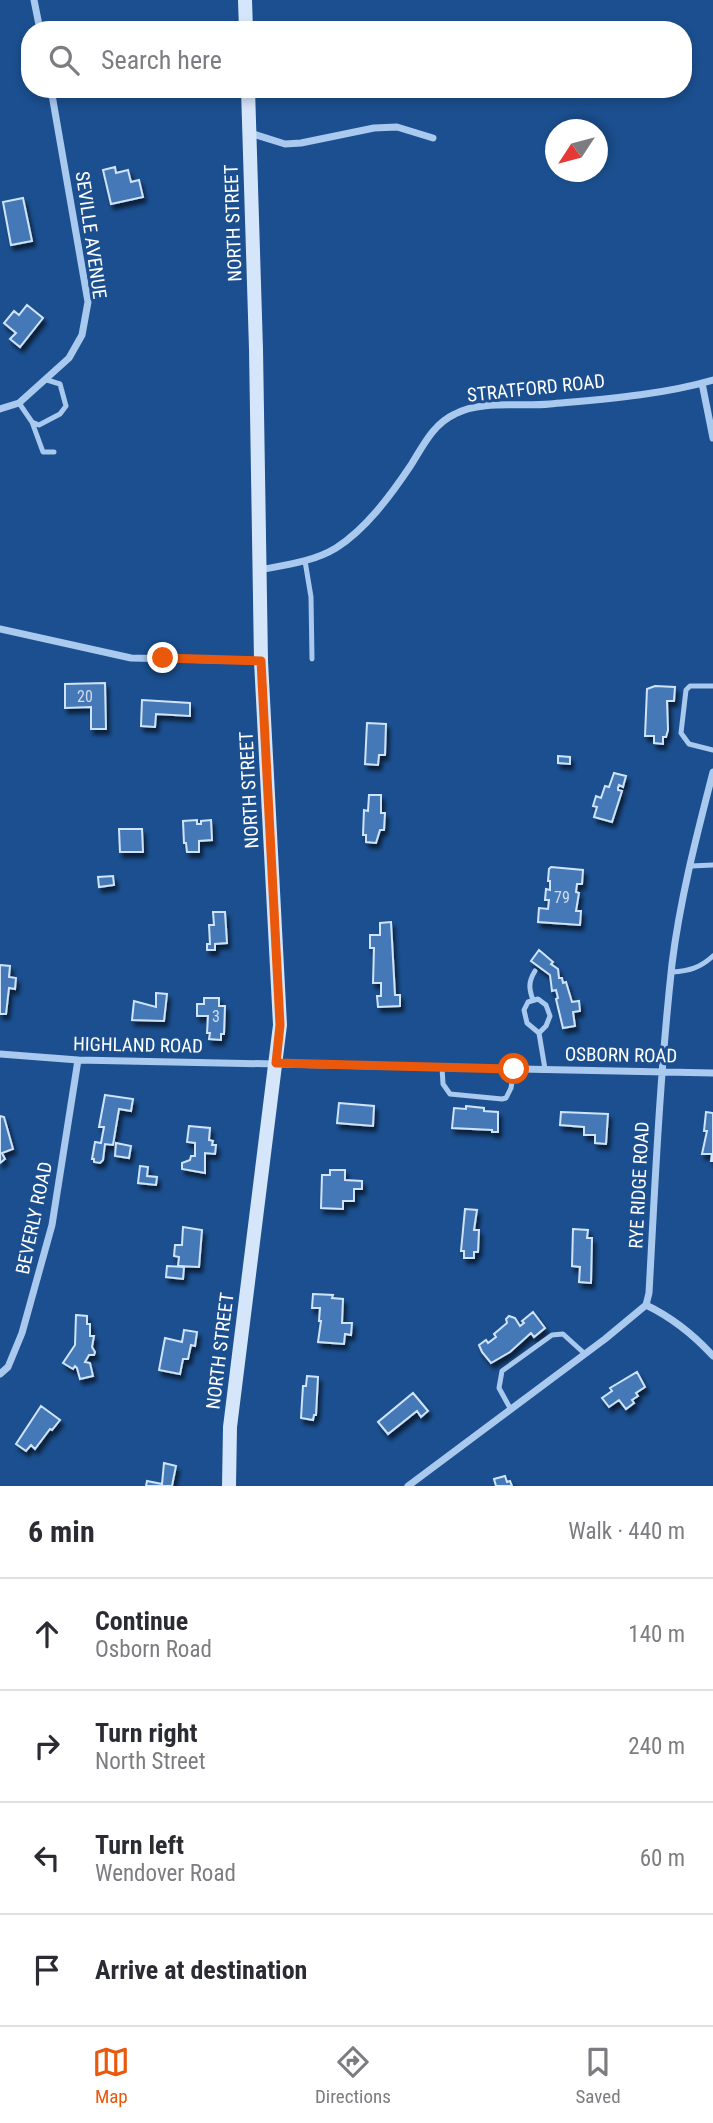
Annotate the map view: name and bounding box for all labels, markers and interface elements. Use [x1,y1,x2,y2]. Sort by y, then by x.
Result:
search box [21,21,692,98]
icon: search [45,41,83,79]
text: Search here [101,45,222,75]
north arrow [545,119,608,182]
street label: NORTH STREET [219,164,247,282]
street label: SEVILLE AVENUE [71,170,111,300]
street label: STRATFORD ROAD [466,369,606,407]
route end [147,642,178,673]
house number: 20 [77,687,93,706]
street label: NORTH STREET [234,731,264,849]
house number: 79 [554,888,570,907]
house number: 3 [212,1007,220,1026]
street label: HIGHLAND ROAD [73,1032,203,1058]
street label: OSBORN ROAD [565,1043,677,1067]
route start [498,1053,529,1084]
street label: RYE RIDGE ROAD [624,1121,654,1249]
street label: BEVERLY ROAD [11,1160,57,1276]
street label: NORTH STREET [201,1291,239,1411]
text: 6 min [28,1514,95,1549]
text: Walk · 440 m [568,1518,685,1545]
text: Continue [95,1606,188,1636]
icon: ahead [28,1615,66,1653]
text: 140 m [628,1621,685,1648]
text: Osborn Road [95,1636,212,1663]
text: Turn right [95,1718,197,1748]
icon: right [28,1727,66,1765]
text: 240 m [628,1733,685,1760]
text: North Street [95,1748,205,1775]
text: Turn left [95,1830,184,1860]
icon: left [28,1839,66,1877]
text: 60 m [640,1845,685,1872]
text: Wendover Road [95,1860,236,1887]
icon: arrive [28,1951,66,1989]
text: Arrive at destination [95,1955,307,1985]
tab: Map [92,2043,130,2108]
tab: Directions [315,2043,391,2108]
tab: Saved [575,2043,621,2108]

